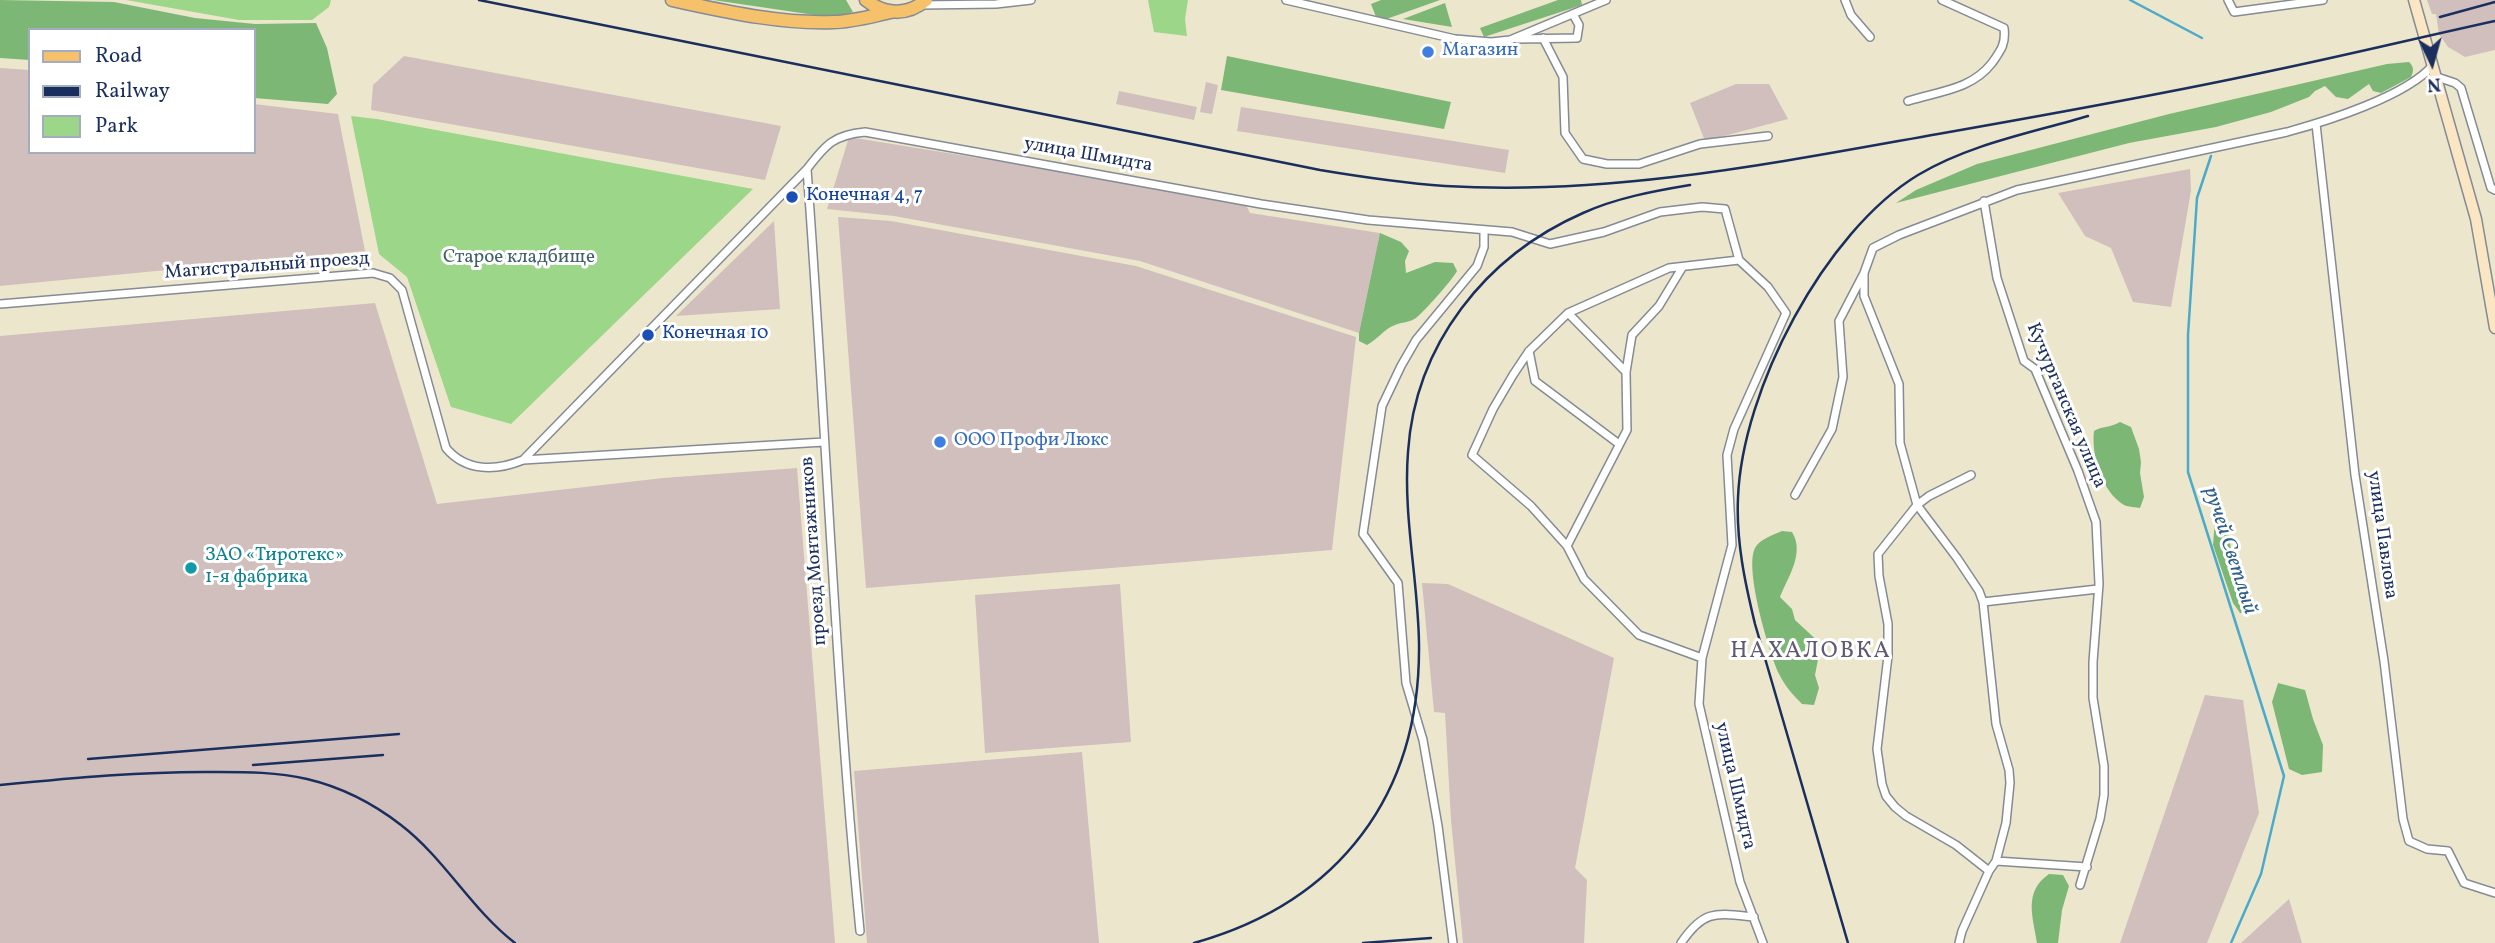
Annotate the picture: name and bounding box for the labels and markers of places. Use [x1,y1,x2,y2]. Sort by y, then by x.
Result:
place label: Магазин [1442,41,1518,63]
marker: Магазин [1420,44,1436,60]
place label: Конечная 4, 7 [806,186,923,208]
marker: Конечная 4, 7 [784,189,800,205]
place label: Конечная 10 [662,324,769,346]
marker: Конечная 10 [640,327,656,343]
place label: ООО Профи Люкс [954,431,1109,453]
marker: ООО Профи Люкс [932,434,948,450]
place label: ЗАО «Тиротекс» 1-я фабрика [205,546,344,590]
marker: ЗАО «Тиротекс» 1-я фабрика [183,560,199,576]

